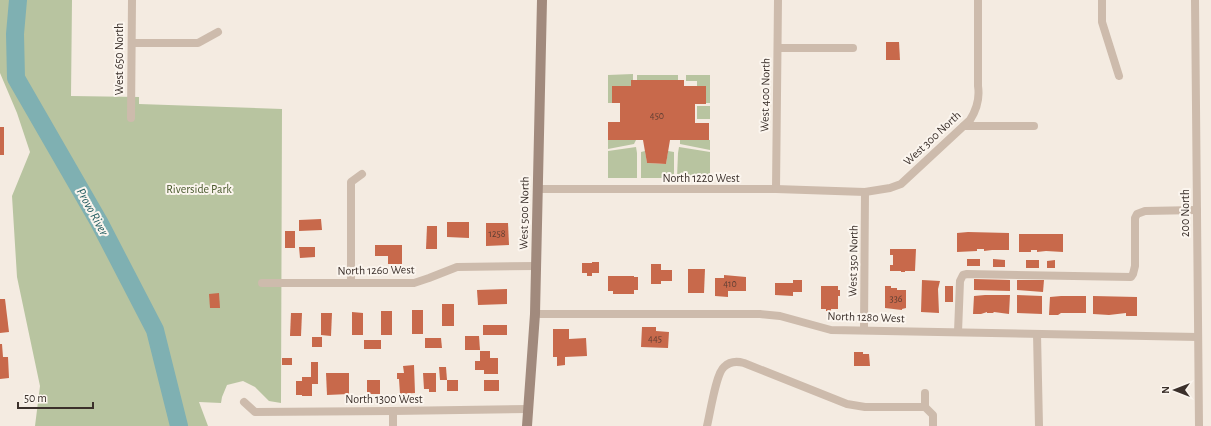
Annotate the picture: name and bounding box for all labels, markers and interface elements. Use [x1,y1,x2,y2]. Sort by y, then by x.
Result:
street label: West 650 North [113,23,125,95]
street label: West 400 North [758,58,772,132]
street label: West 300 North [901,109,963,167]
house number: 450 [650,111,664,121]
street label: North 1220 West [662,172,740,184]
street label: West 500 North [517,176,531,250]
park label: Riverside Park [166,183,232,195]
water label: Provo River [74,186,111,239]
street label: 200 North [1179,189,1191,237]
street label: West 350 North [846,225,860,297]
house number: 1258 [489,229,506,239]
street label: North 1260 West [337,263,415,277]
house number: 410 [723,279,737,289]
house number: 336 [890,294,903,304]
street label: North 1280 West [827,310,905,324]
house number: 445 [648,334,662,344]
north arrow [1155,370,1195,410]
scale bar [18,384,93,410]
text: N [1160,386,1171,394]
text: 50 m [24,392,47,404]
street label: North 1300 West [345,393,423,405]

